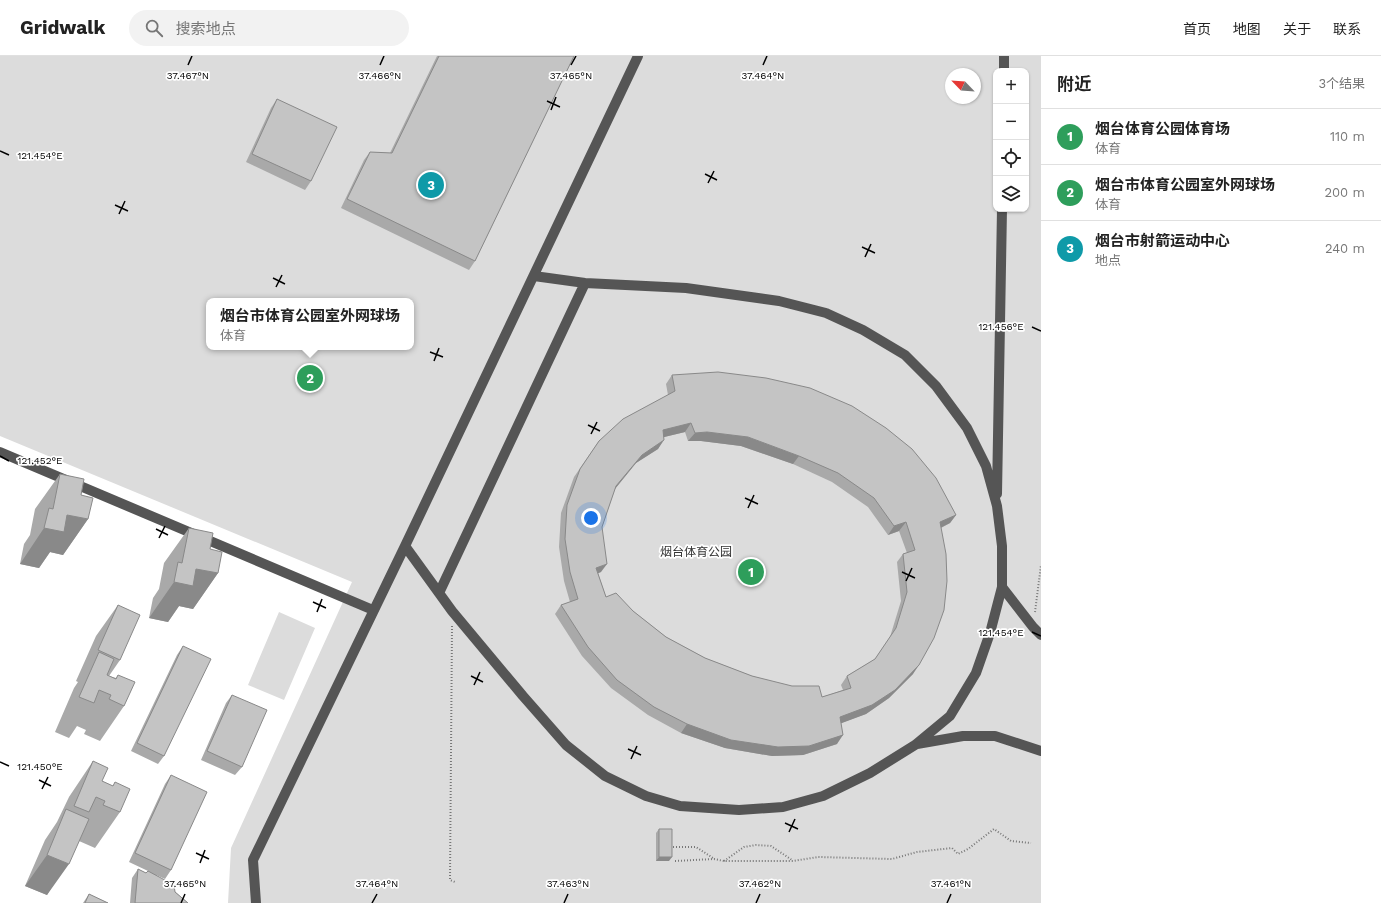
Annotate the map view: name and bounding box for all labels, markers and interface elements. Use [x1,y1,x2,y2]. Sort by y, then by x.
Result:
search box [129,10,409,46]
text: Gridwalk [20,16,105,39]
icon: search [143,17,165,39]
text: 搜索地点 [175,20,235,38]
text: 首页 [1183,21,1211,37]
text: 地图 [1233,21,1261,37]
text: 关于 [1283,21,1311,37]
text: 联系 [1333,21,1361,37]
north arrow [945,68,981,104]
map controls [993,68,1029,212]
button: + [993,68,1029,104]
text: 37.467°N [167,70,209,81]
text: 37.466°N [359,70,401,81]
text: 37.465°N [550,70,592,81]
text: 37.464°N [742,70,784,81]
text: 附近 [1057,74,1091,94]
text: 3个结果 [1318,76,1365,91]
button: − [993,104,1029,140]
text: 烟台体育公园体育场 [1095,120,1230,138]
text: 1 [1067,129,1073,144]
text: 110 m [1330,129,1365,144]
button: locate [993,140,1029,176]
text: 体育 [1095,141,1121,156]
text: 121.454°E [17,150,63,161]
pin: 3 [418,170,444,200]
button: layers [993,176,1029,212]
text: 烟台市体育公园室外网球场 [1095,176,1275,194]
text: 2 [1066,185,1074,200]
text: 200 m [1324,185,1365,200]
text: 体育 [1095,197,1121,212]
text: 烟台市射箭运动中心 [1095,232,1230,250]
text: 3 [1066,241,1074,256]
text: 240 m [1325,241,1365,256]
text: 地点 [1095,253,1121,268]
popup [206,298,414,350]
text: 烟台市体育公园室外网球场 [220,307,400,325]
text: 121.456°E [978,321,1024,332]
text: 体育 [220,328,246,343]
pin: 2 [297,363,323,393]
text: 121.452°E [18,455,62,466]
your location [581,508,601,528]
park label: 烟台体育公园 [660,545,732,559]
pin: 1 [738,557,764,587]
text: 121.454°E [978,627,1024,638]
text: 121.450°E [17,761,63,772]
text: 37.465°N [164,878,206,889]
text: 37.464°N [356,878,398,889]
text: 37.463°N [547,878,589,889]
text: 37.462°N [739,878,781,889]
text: 37.461°N [931,878,971,889]

